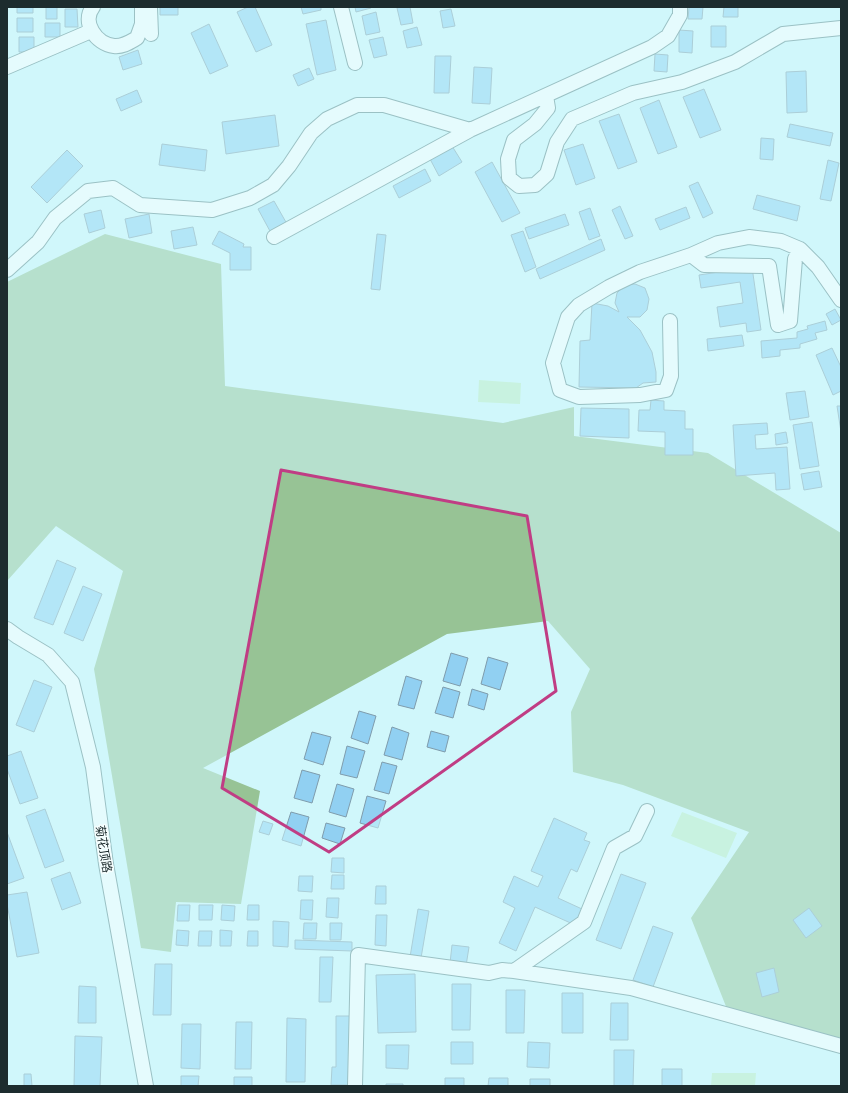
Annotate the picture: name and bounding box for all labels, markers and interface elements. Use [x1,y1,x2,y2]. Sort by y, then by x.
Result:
street label: 菊花顶路 [93,824,115,874]

